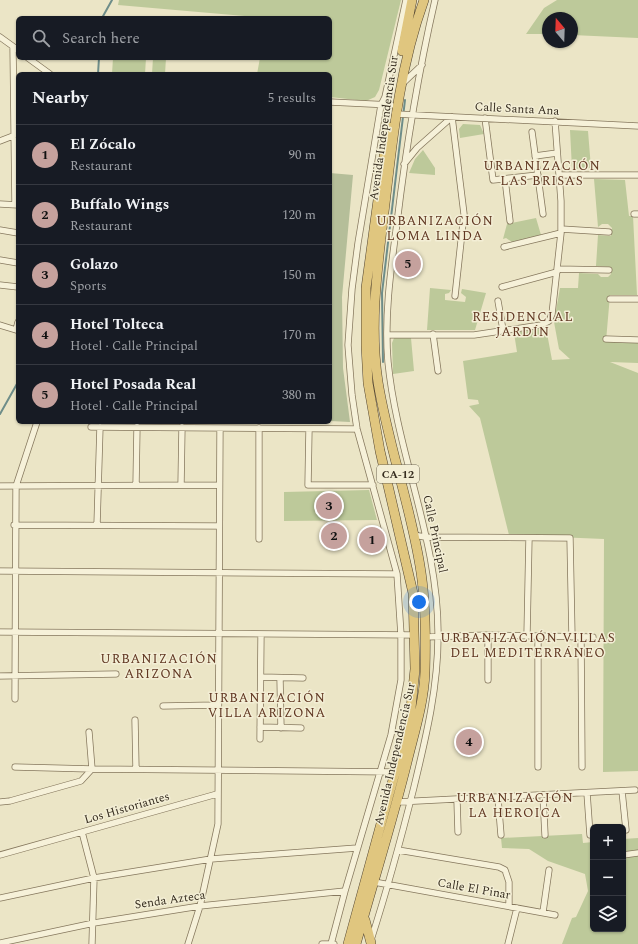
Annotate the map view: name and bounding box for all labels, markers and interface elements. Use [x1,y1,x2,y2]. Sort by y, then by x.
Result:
north arrow [542,12,578,48]
search box [16,16,332,60]
icon: search [30,27,52,49]
text: Search here [62,27,140,50]
street label: Avenida Independencia Sur [364,54,404,202]
text: Nearby [32,85,88,111]
text: 5 results [268,88,316,108]
street label: Calle Santa Ana [474,97,560,121]
text: El Zócalo [70,133,136,156]
text: 1 [41,145,49,165]
text: 90 m [289,145,316,165]
text: Restaurant [70,156,132,176]
district label: URBANIZACIÓN LAS BRISAS [483,156,601,191]
text: Buffalo Wings [70,193,169,216]
text: 2 [41,205,49,225]
text: 120 m [282,205,316,225]
district label: URBANIZACIÓN LOMA LINDA [376,211,494,246]
text: Restaurant [70,216,132,236]
pin: 5 [395,249,421,279]
text: Golazo [70,253,118,276]
text: 3 [41,265,49,285]
text: 150 m [282,265,316,285]
text: Sports [70,276,107,296]
district label: RESIDENCIAL JARDÍN [472,307,574,342]
text: Hotel Tolteca [70,313,164,336]
text: 4 [41,325,49,345]
text: 170 m [282,325,316,345]
text: Hotel · Calle Principal [70,336,198,356]
text: Hotel Posada Real [70,373,196,396]
text: 5 [41,385,49,405]
text: 380 m [282,385,316,405]
text: Hotel · Calle Principal [70,396,198,416]
road number: CA-12 [377,465,419,483]
pin: 3 [316,491,342,521]
street label: Calle Principal [417,493,453,575]
pin: 2 [321,521,347,551]
pin: 1 [359,525,385,555]
your location [409,592,429,612]
district label: URBANIZACIÓN VILLAS DEL MEDITERRÁNEO [440,628,616,663]
district label: URBANIZACIÓN ARIZONA [100,649,218,684]
street label: Avenida Independencia Sur [369,681,421,827]
district label: URBANIZACIÓN VILLA ARIZONA [208,688,326,723]
pin: 4 [456,727,482,757]
street label: Los Historiantes [82,787,172,829]
district label: URBANIZACIÓN LA HEROICA [456,788,574,823]
map controls [590,824,626,932]
button: + [590,824,626,860]
button: − [590,860,626,896]
street label: Calle El Pinar [436,873,512,905]
street label: Senda Azteca [133,886,207,914]
button: layers [590,896,626,932]

